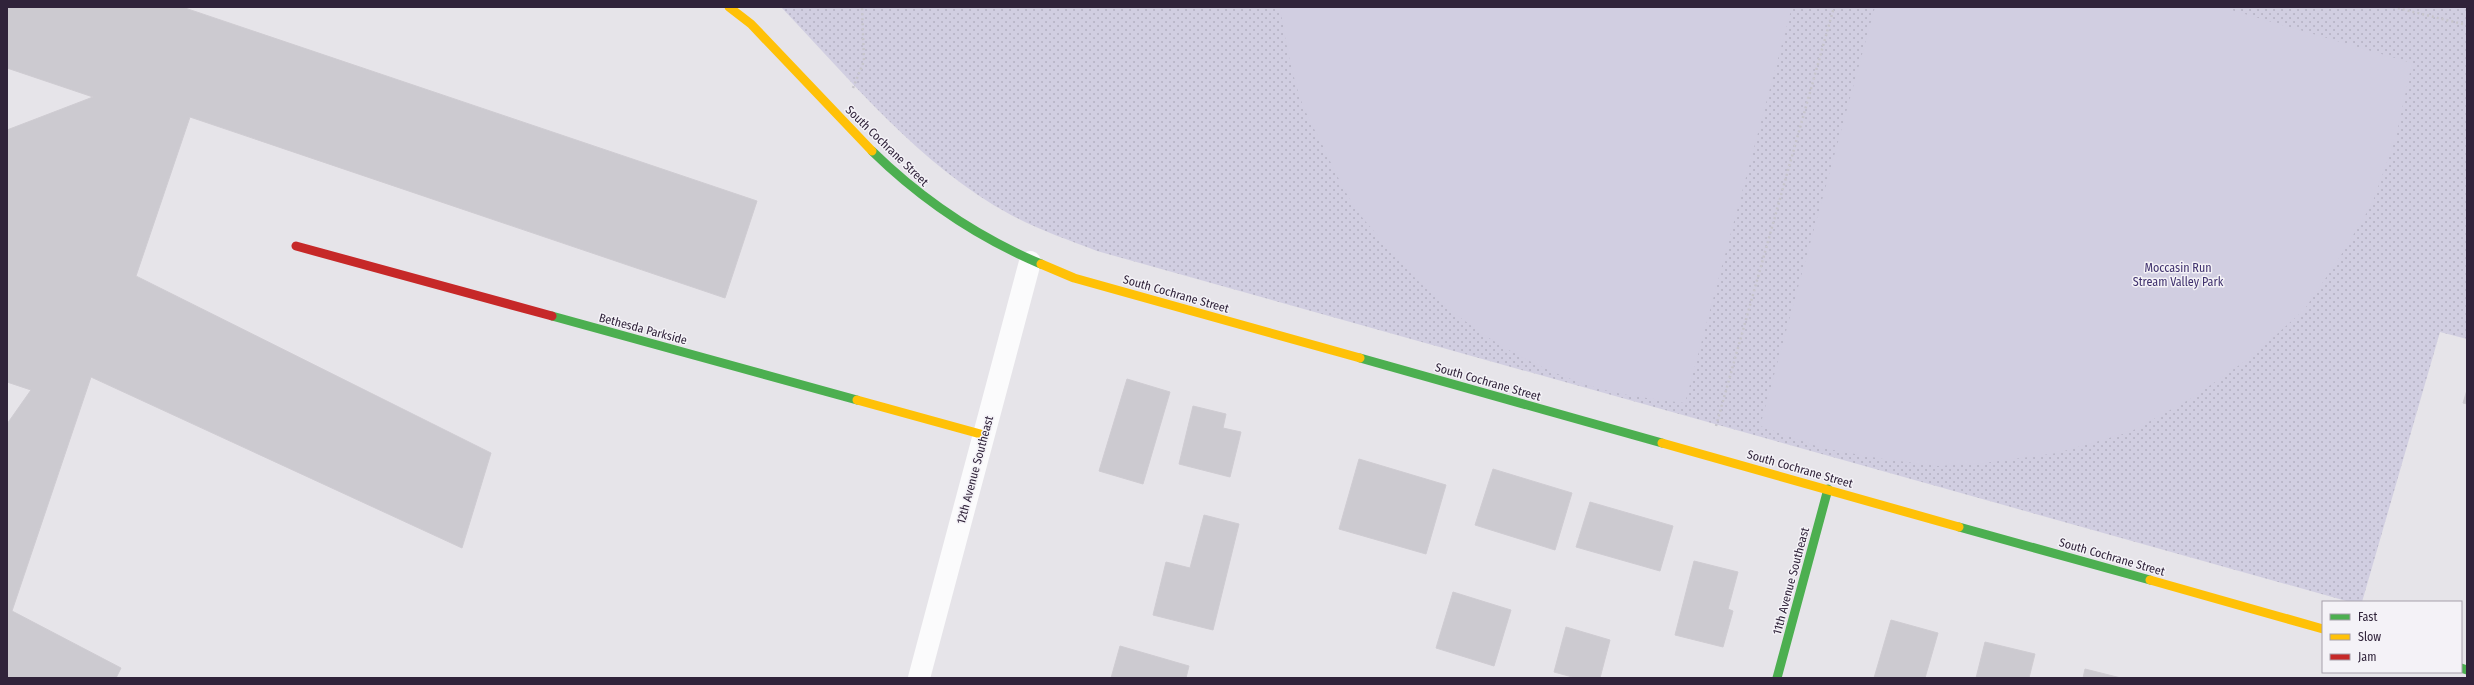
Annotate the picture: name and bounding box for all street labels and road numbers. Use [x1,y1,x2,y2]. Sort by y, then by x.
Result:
street label: South Cochrane Street [843,103,931,189]
street label: South Cochrane Street [1121,272,1231,316]
street label: Bethesda Parkside [597,311,689,348]
street label: South Cochrane Street [1433,360,1543,404]
street label: 12th Avenue Southeast [954,414,996,526]
street label: South Cochrane Street [1745,447,1855,491]
street label: 11th Avenue Southeast [1770,526,1812,636]
street label: South Cochrane Street [2057,535,2167,579]

